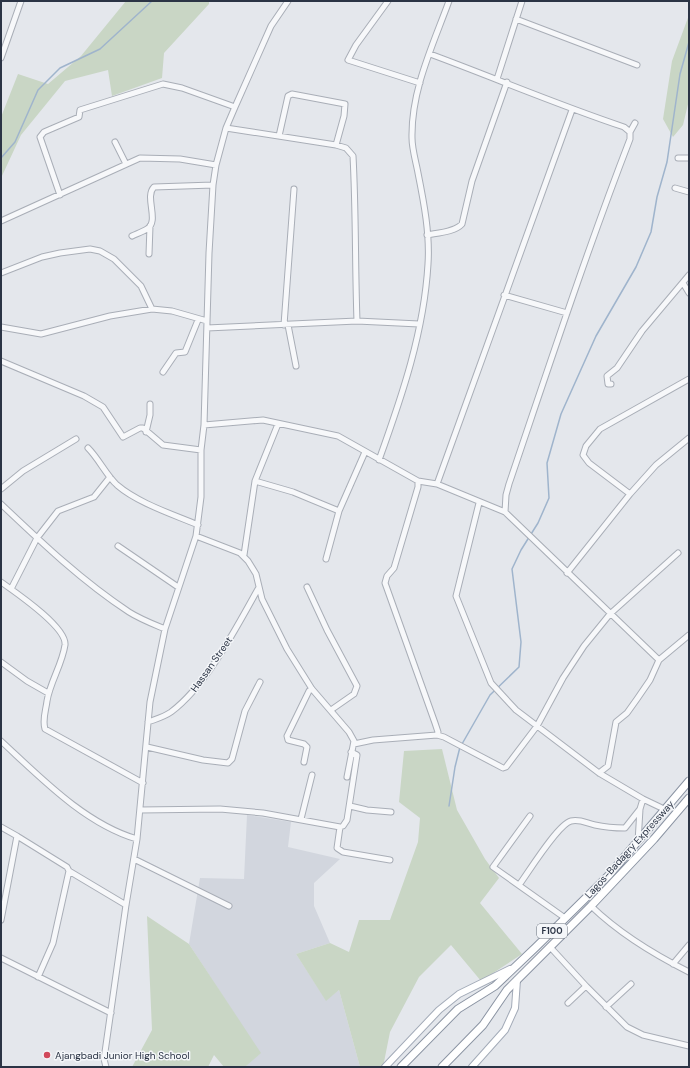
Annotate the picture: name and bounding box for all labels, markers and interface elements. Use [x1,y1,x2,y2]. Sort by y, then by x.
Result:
street label: Hassan Street [188,634,235,694]
street label: Lagos-Badagry Expressway [582,797,677,901]
road number: F100 [537,924,567,938]
place label: Ajangbadi Junior High School [55,1049,190,1062]
marker: Ajangbadi Junior High School [42,1050,52,1060]

